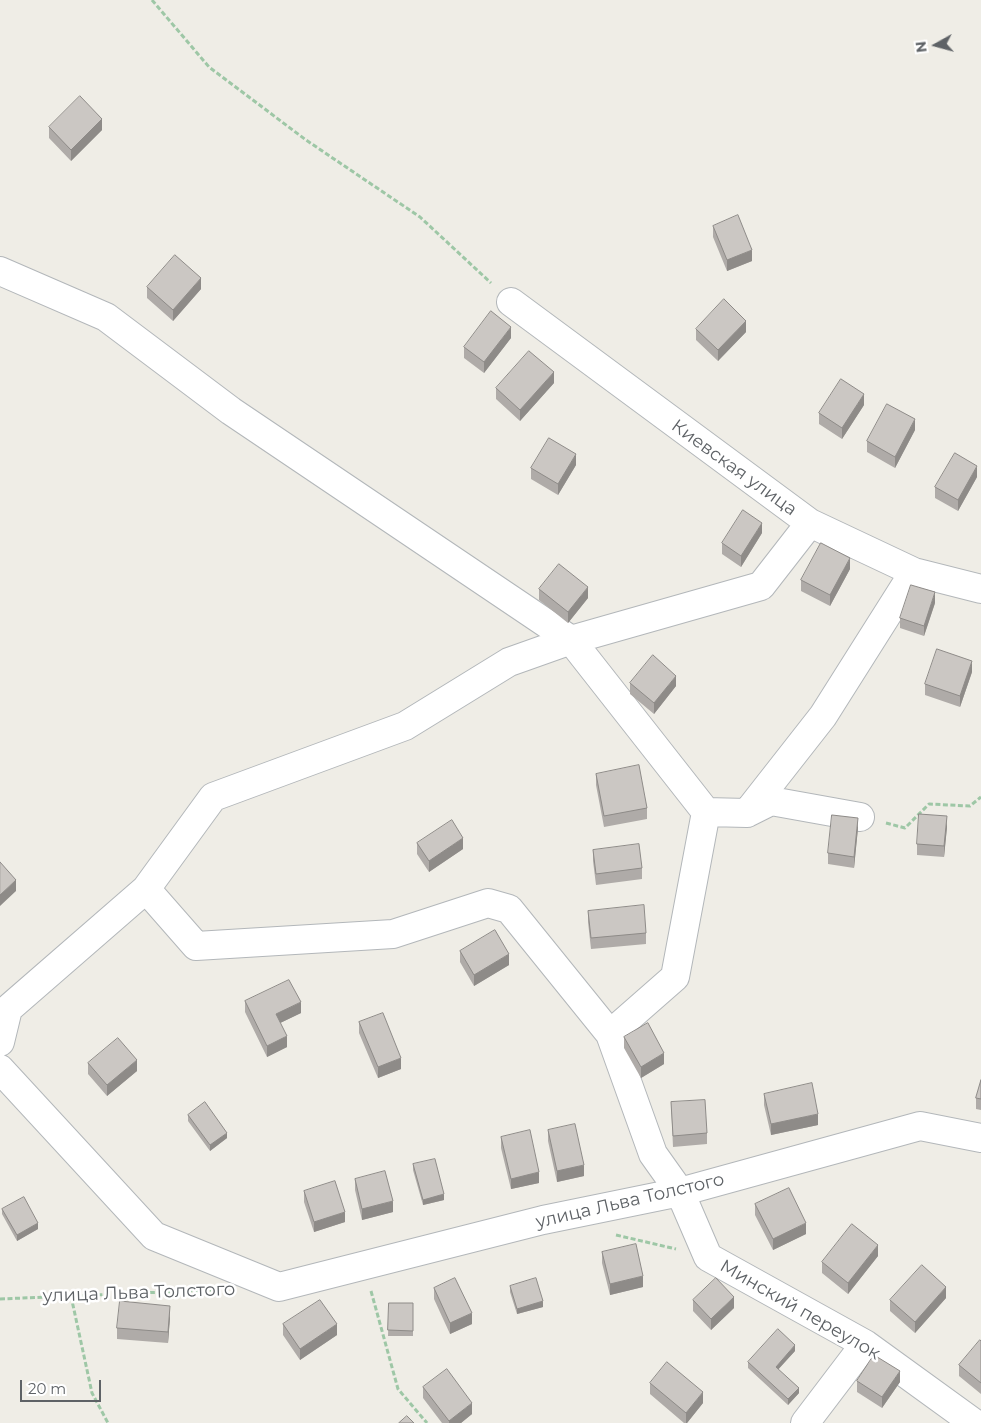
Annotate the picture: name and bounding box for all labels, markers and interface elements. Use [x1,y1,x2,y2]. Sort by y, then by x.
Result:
north arrow [911,20,961,70]
text: N [911,40,931,54]
street label: Киевская улица [667,415,801,521]
street label: улица Льва Толстого [534,1169,726,1233]
street label: Минский переулок [716,1255,884,1365]
street label: улица Льва Толстого [42,1279,236,1307]
scale bar [22,1370,104,1402]
text: 20 m [28,1379,66,1398]

